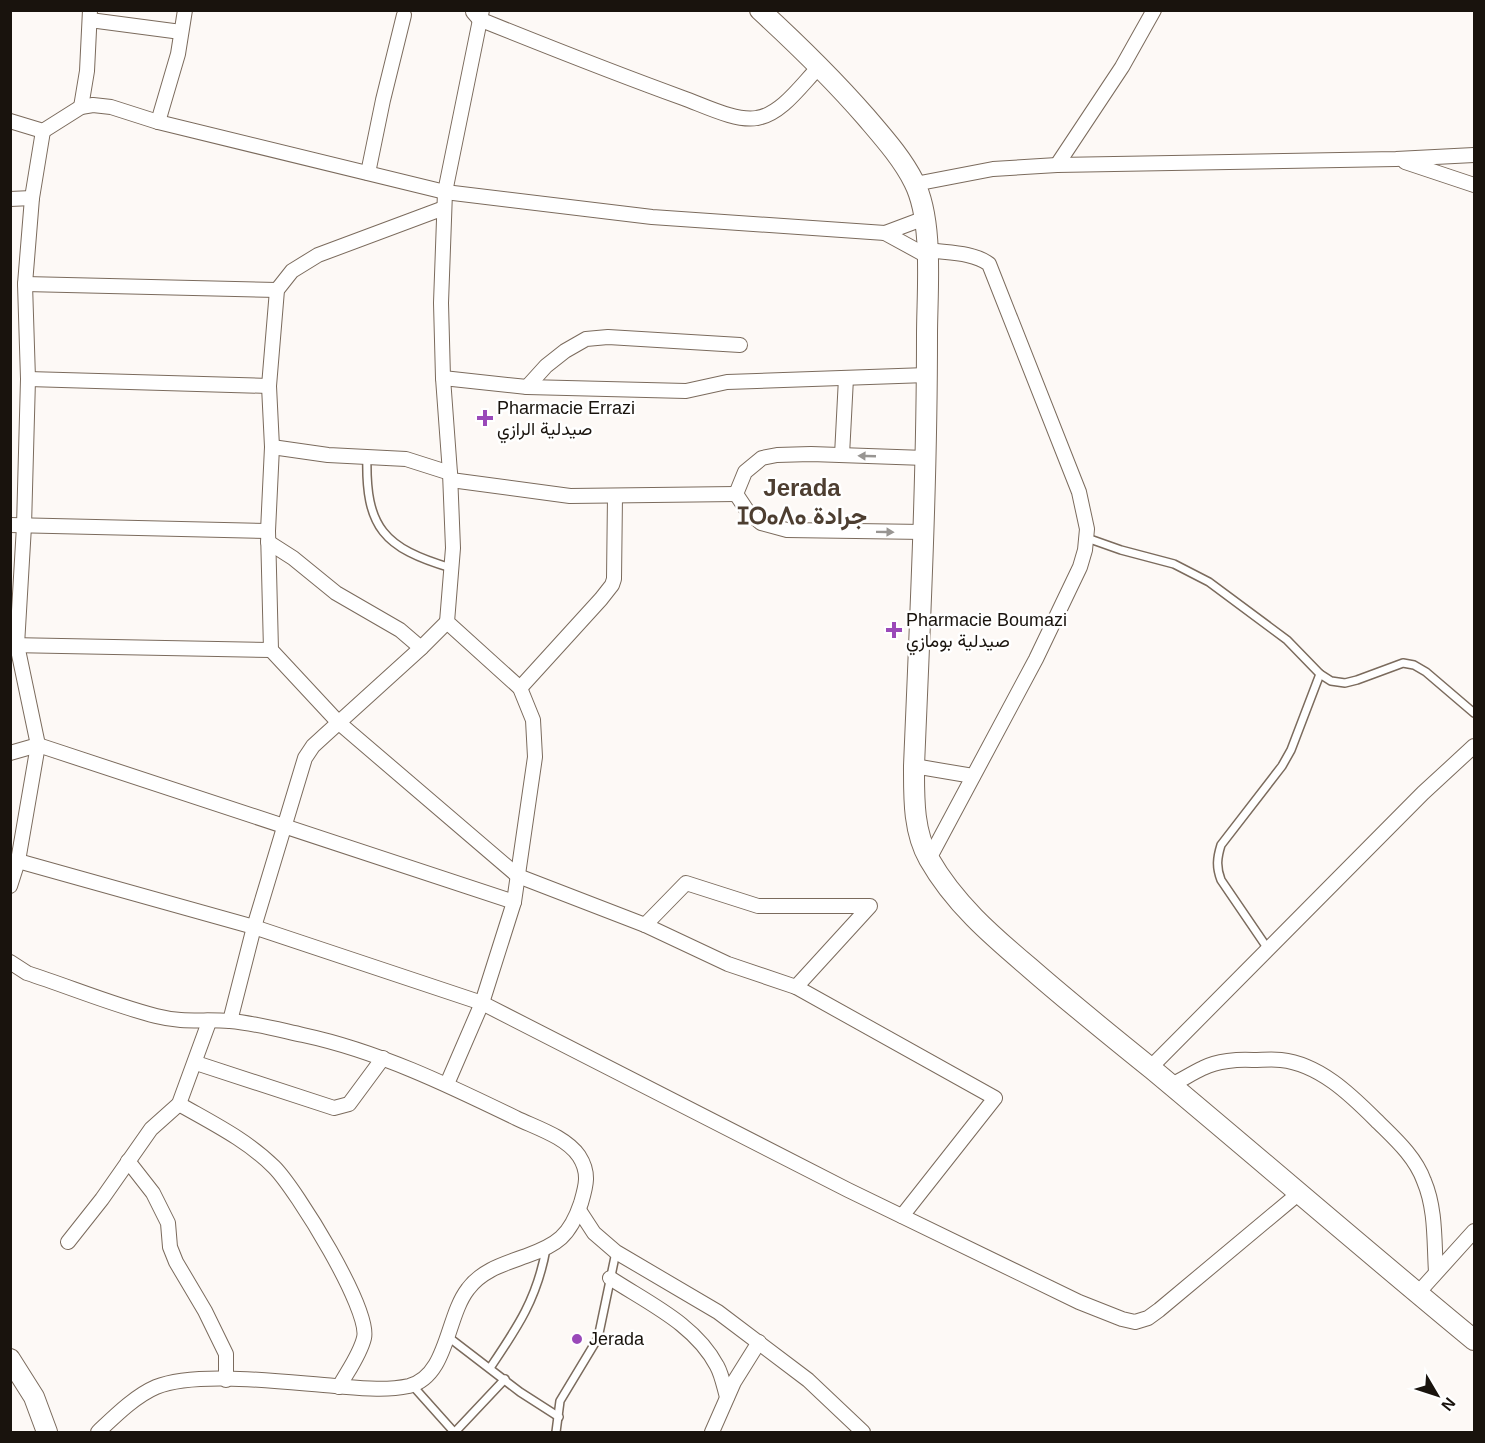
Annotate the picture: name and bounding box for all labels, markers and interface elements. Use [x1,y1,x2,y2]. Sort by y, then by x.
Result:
place label: Pharmacie Errazi صيدلية الرازي [497,398,635,444]
marker: Pharmacie Errazi صيدلية الرازي [478,411,492,425]
one-way arrow [857,452,876,461]
district label: Jerada ⵊⵔⴰⴷⴰ جرادة [737,474,867,531]
one-way arrow [876,527,895,537]
place label: Pharmacie Boumazi صيدلية بومازي [906,610,1067,656]
marker: Pharmacie Boumazi صيدلية بومازي [887,623,901,637]
place label: Jerada [589,1329,645,1349]
marker: Jerada [570,1332,584,1346]
north arrow [1407,1365,1467,1425]
text: N [1438,1394,1459,1414]

